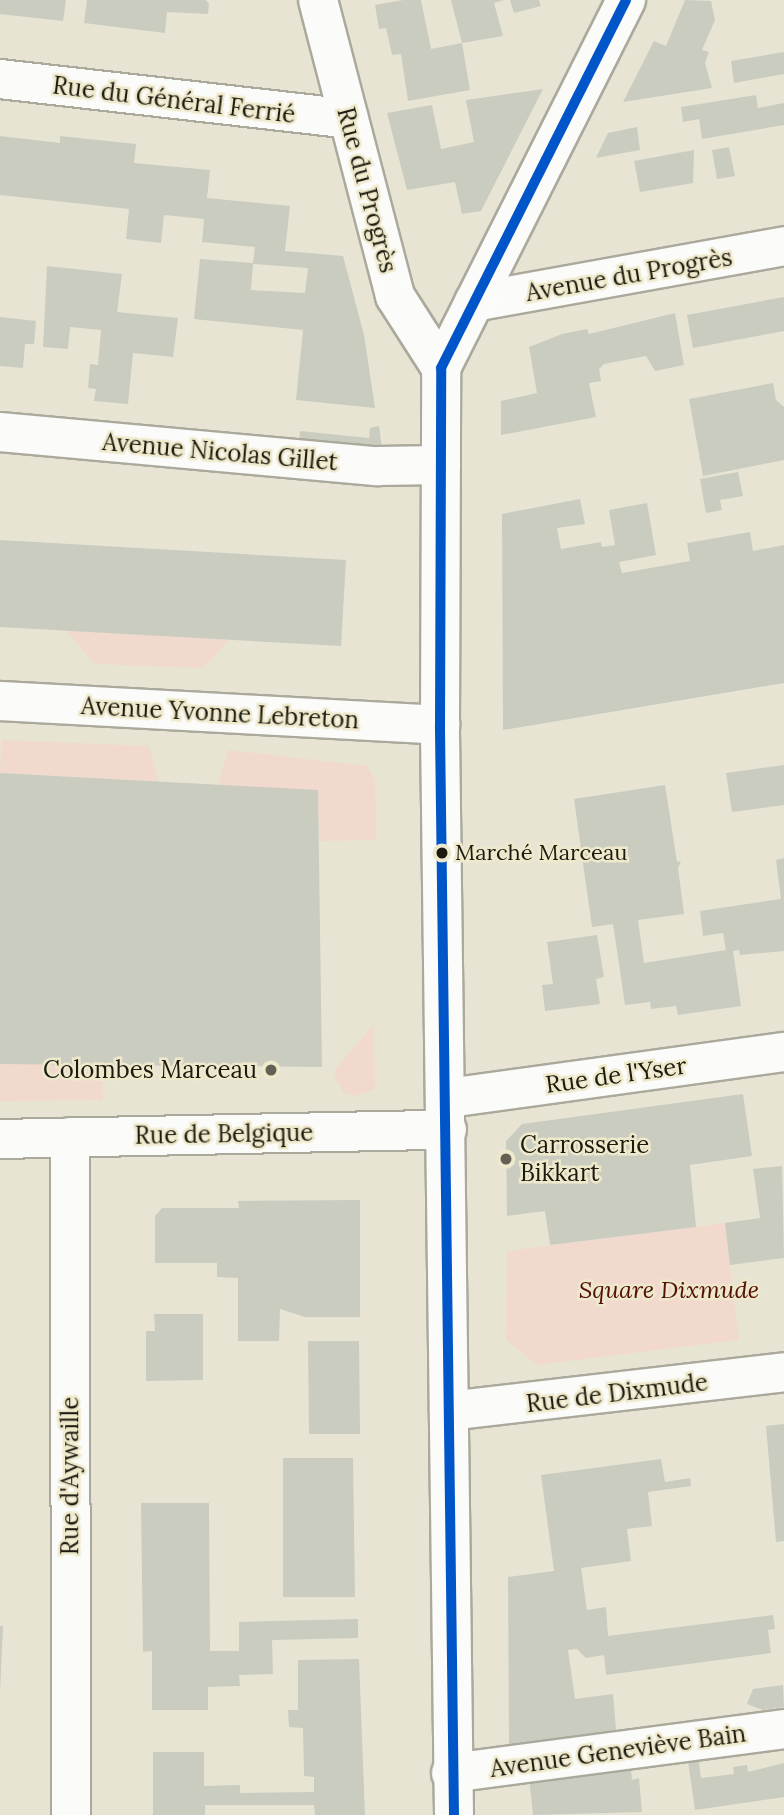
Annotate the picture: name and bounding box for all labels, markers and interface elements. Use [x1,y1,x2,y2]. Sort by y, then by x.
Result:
street label: Rue du Général Ferrié [51,71,297,129]
street label: Rue du Progrès [331,104,403,276]
street label: Avenue du Progrès [523,243,735,307]
street label: Avenue Nicolas Gillet [101,427,339,477]
street label: Avenue Yvonne Lebreton [80,691,360,735]
place label: Marché Marceau [455,840,627,866]
marker: Marché Marceau [435,846,449,860]
street label: Rue de l'Yser [544,1051,688,1099]
place label: Colombes Marceau [43,1056,257,1084]
marker: Colombes Marceau [263,1062,279,1078]
street label: Rue de Belgique [134,1118,314,1150]
place label: Carrosserie Bikkart [520,1131,649,1187]
marker: Carrosserie Bikkart [498,1151,514,1167]
park label: Square Dixmude [579,1276,759,1304]
street label: Rue de Dixmude [524,1368,710,1418]
street label: Rue d'Aywaille [56,1397,84,1555]
street label: Avenue Geneviève Bain [488,1719,748,1783]

